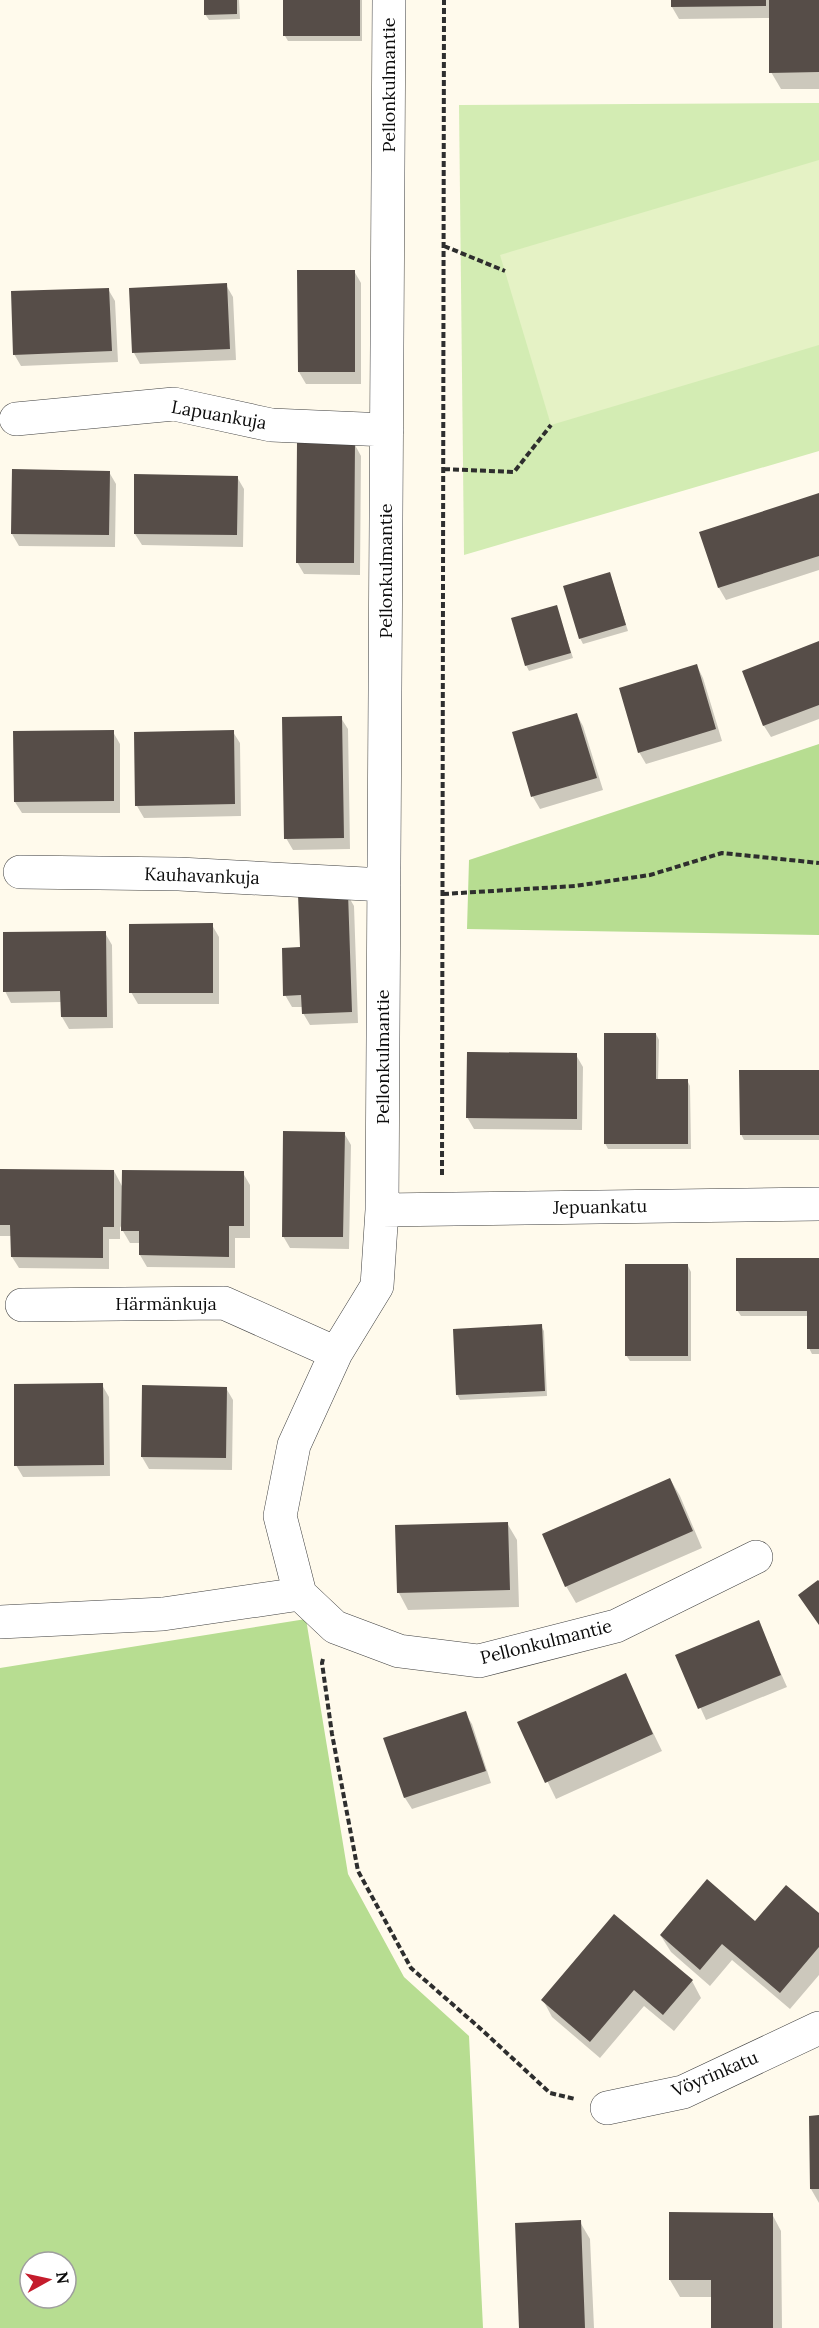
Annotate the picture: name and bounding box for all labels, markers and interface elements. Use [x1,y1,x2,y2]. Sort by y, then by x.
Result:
street label: Pellonkulmantie [377,17,400,152]
street label: Lapuankuja [170,395,268,434]
street label: Pellonkulmantie [374,503,397,638]
street label: Kauhavankuja [144,862,260,889]
street label: Pellonkulmantie [371,989,394,1124]
street label: Jepuankatu [552,1194,648,1219]
street label: Härmänkuja [115,1292,217,1315]
street label: Pellonkulmantie [478,1614,614,1669]
street label: Vöyrinkatu [667,2045,762,2102]
north arrow [18,2250,78,2310]
text: N [52,2270,74,2285]

